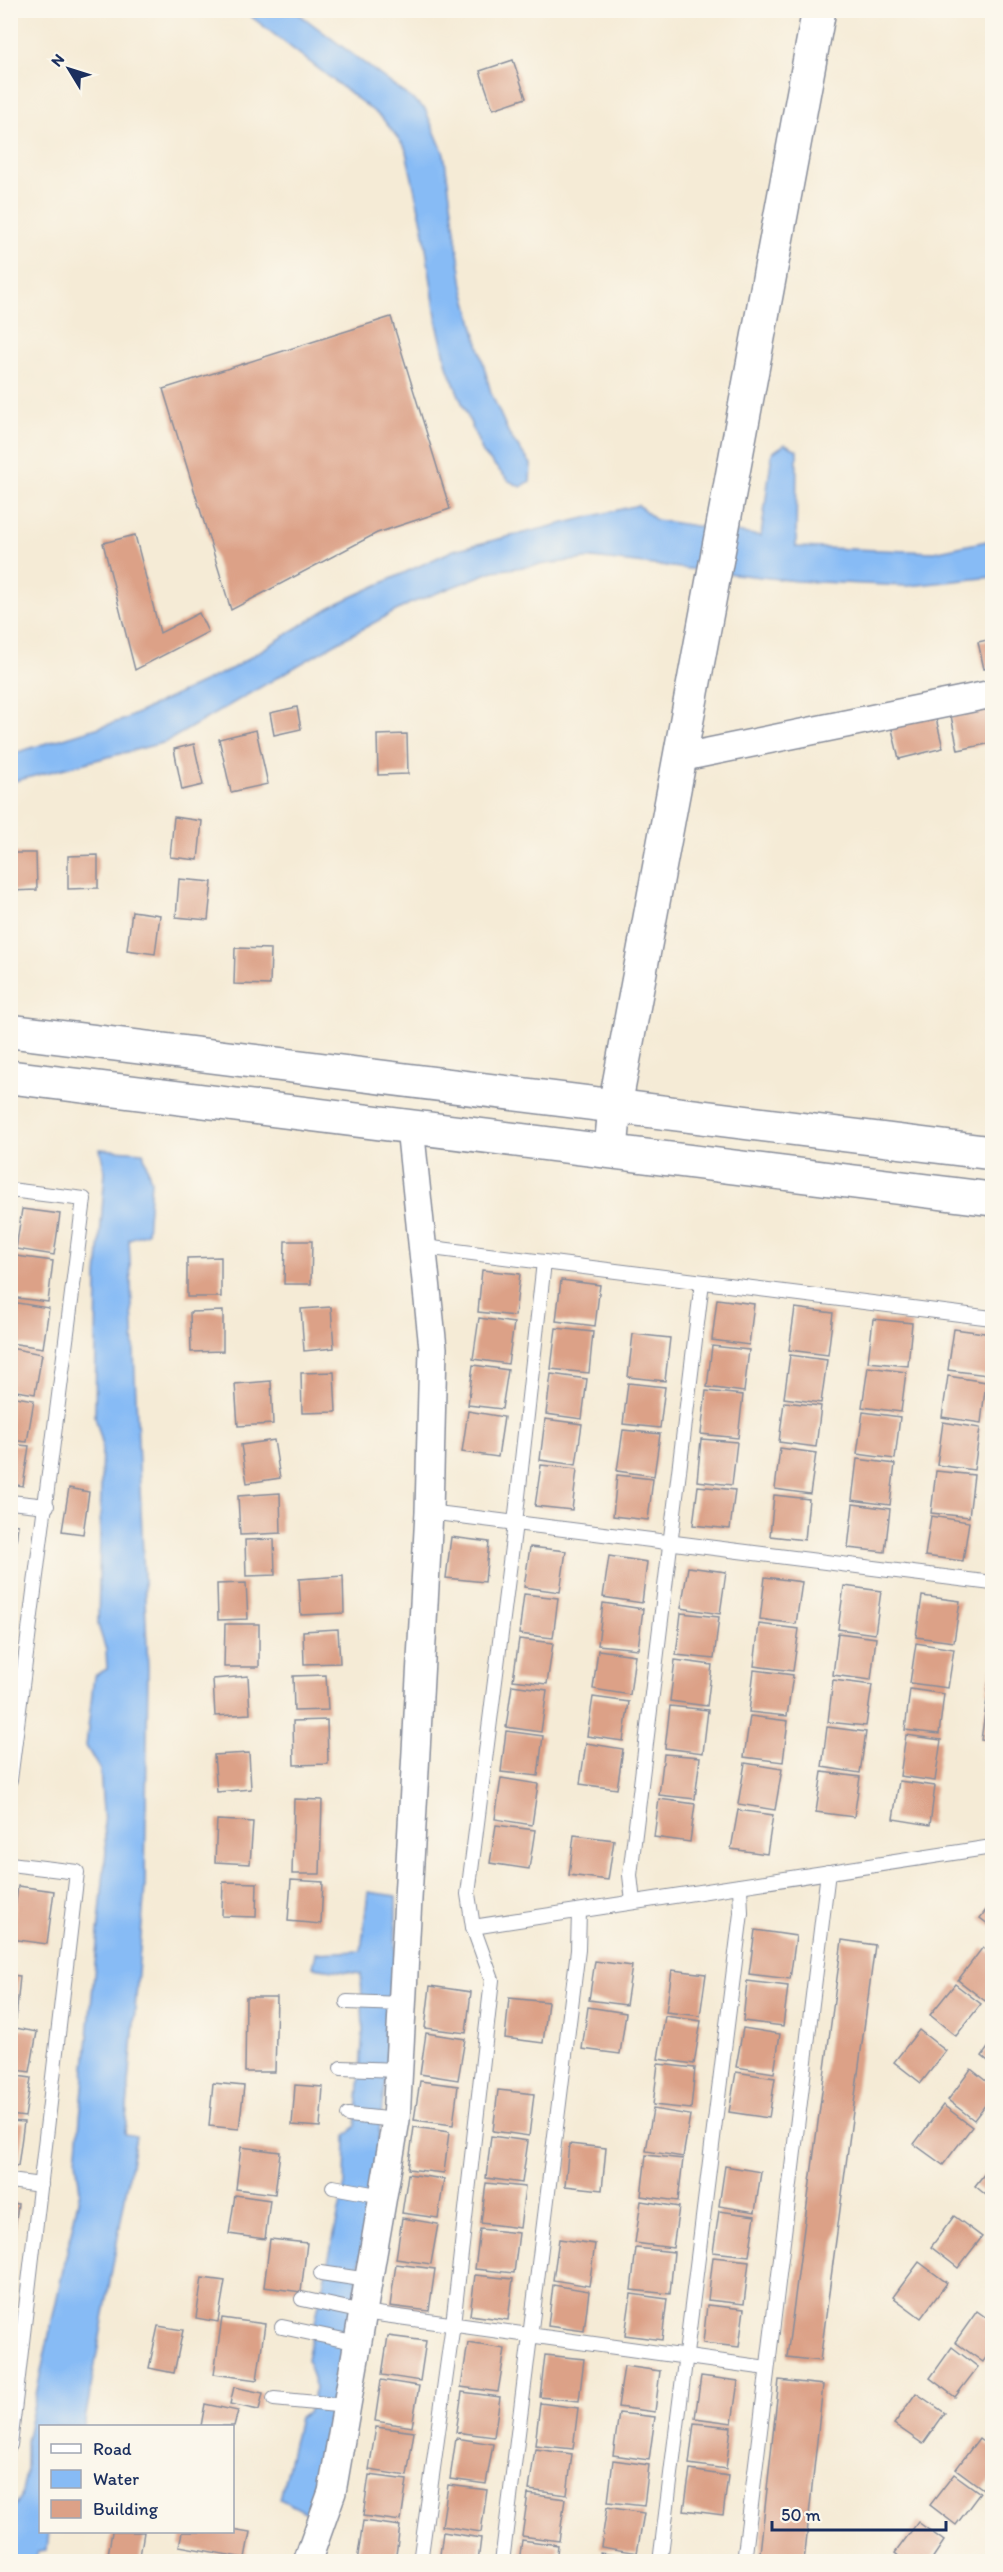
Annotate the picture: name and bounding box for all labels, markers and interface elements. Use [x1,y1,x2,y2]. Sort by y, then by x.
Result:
north arrow [39,39,99,99]
text: N [47,50,68,70]
legend [39,2425,234,2533]
text: Road [93,2438,132,2460]
text: Water [93,2468,139,2490]
scale bar [772,2494,946,2532]
text: Building [93,2498,159,2520]
text: 50 m [781,2504,821,2526]

